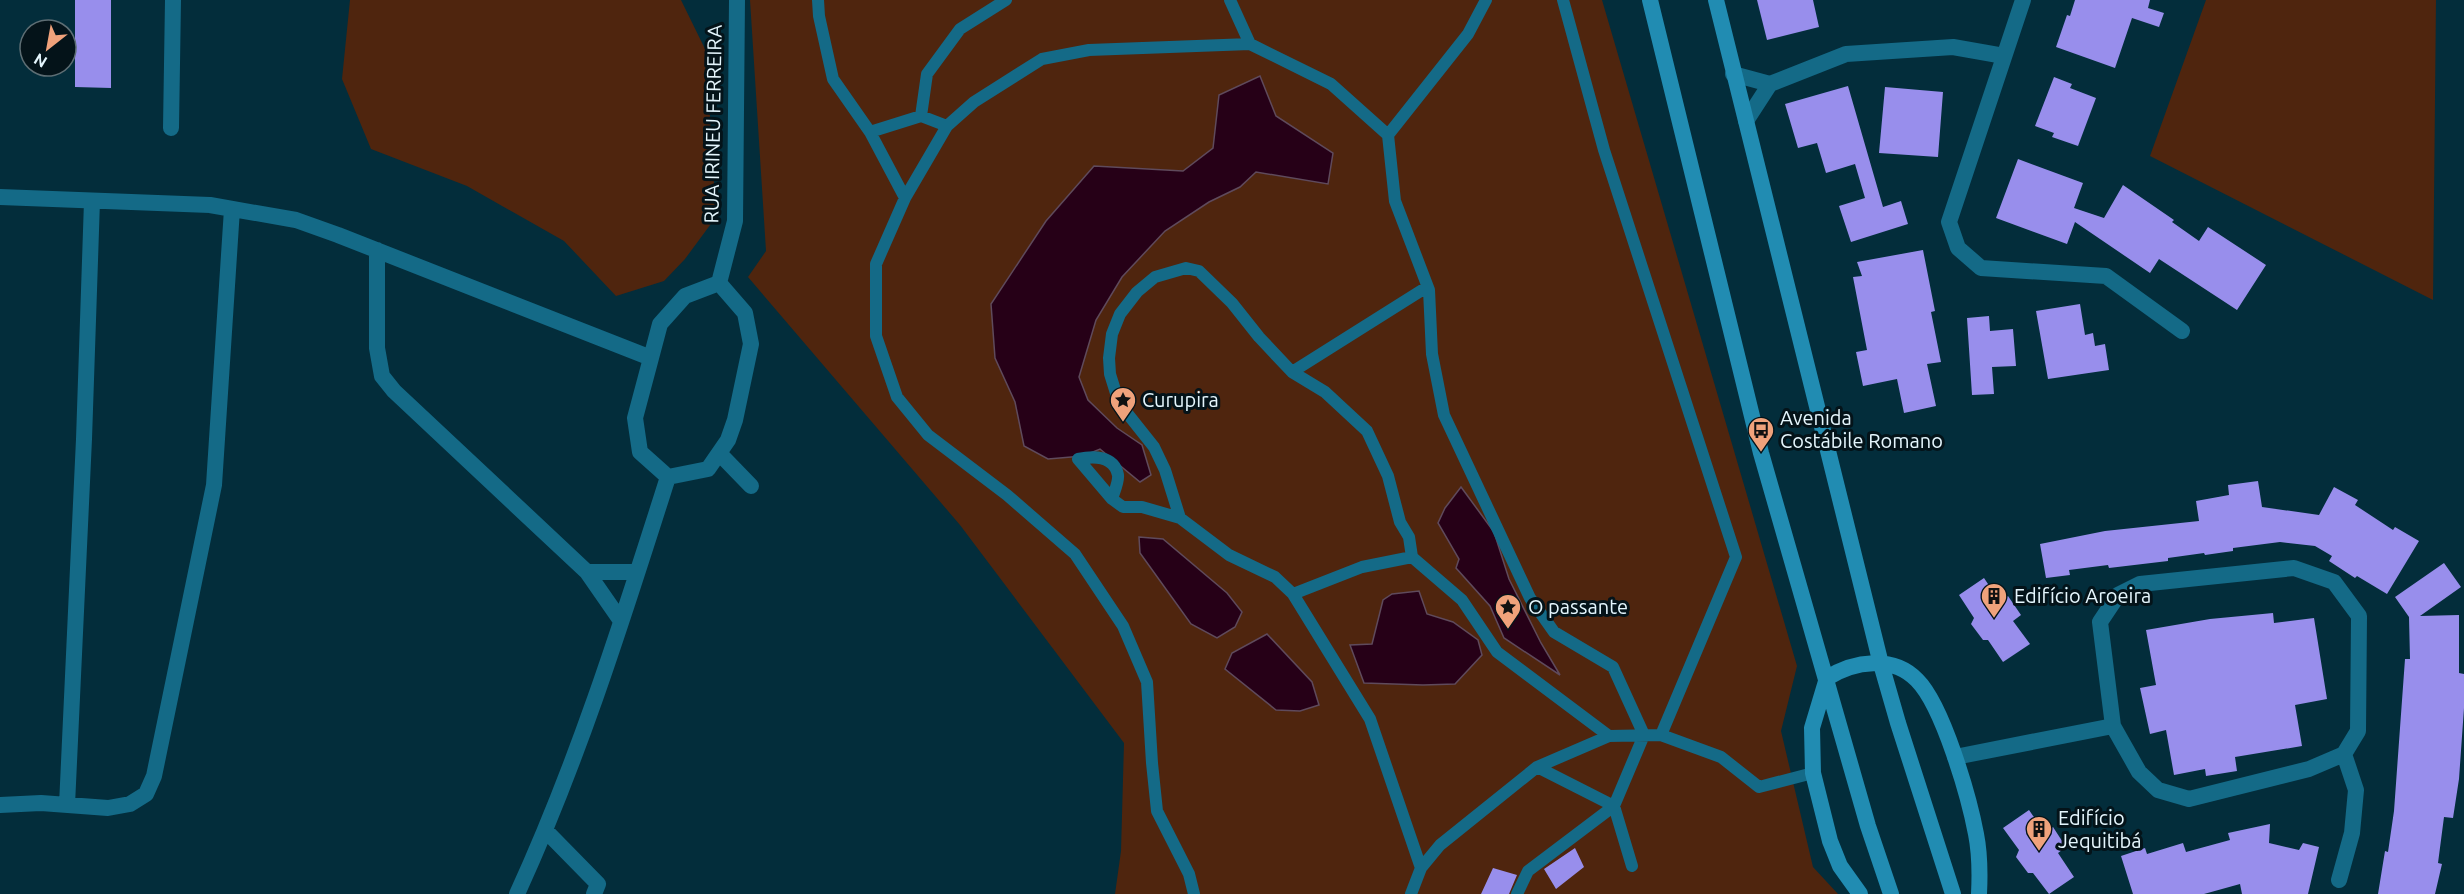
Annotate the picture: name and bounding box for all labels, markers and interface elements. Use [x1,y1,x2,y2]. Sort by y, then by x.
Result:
north arrow [18,18,78,78]
street label: RUA IRINEU FERREIRA [699,24,726,224]
text: N [31,50,50,72]
place icon: Curupira [1108,385,1138,423]
place label: Curupira [1142,388,1219,411]
place label: Avenida Costábile Romano [1780,406,1943,452]
bus stop icon: Avenida Costábile Romano [1746,415,1776,453]
building icon: Edifício Aroeira [1979,581,2009,619]
place label: Edifício Aroeira [2014,584,2151,607]
place icon: O passante [1493,592,1523,630]
place label: O passante [1528,595,1628,618]
place label: Edifício Jequitibá [2058,806,2142,852]
building icon: Edifício Jequitibá [2024,814,2054,852]

